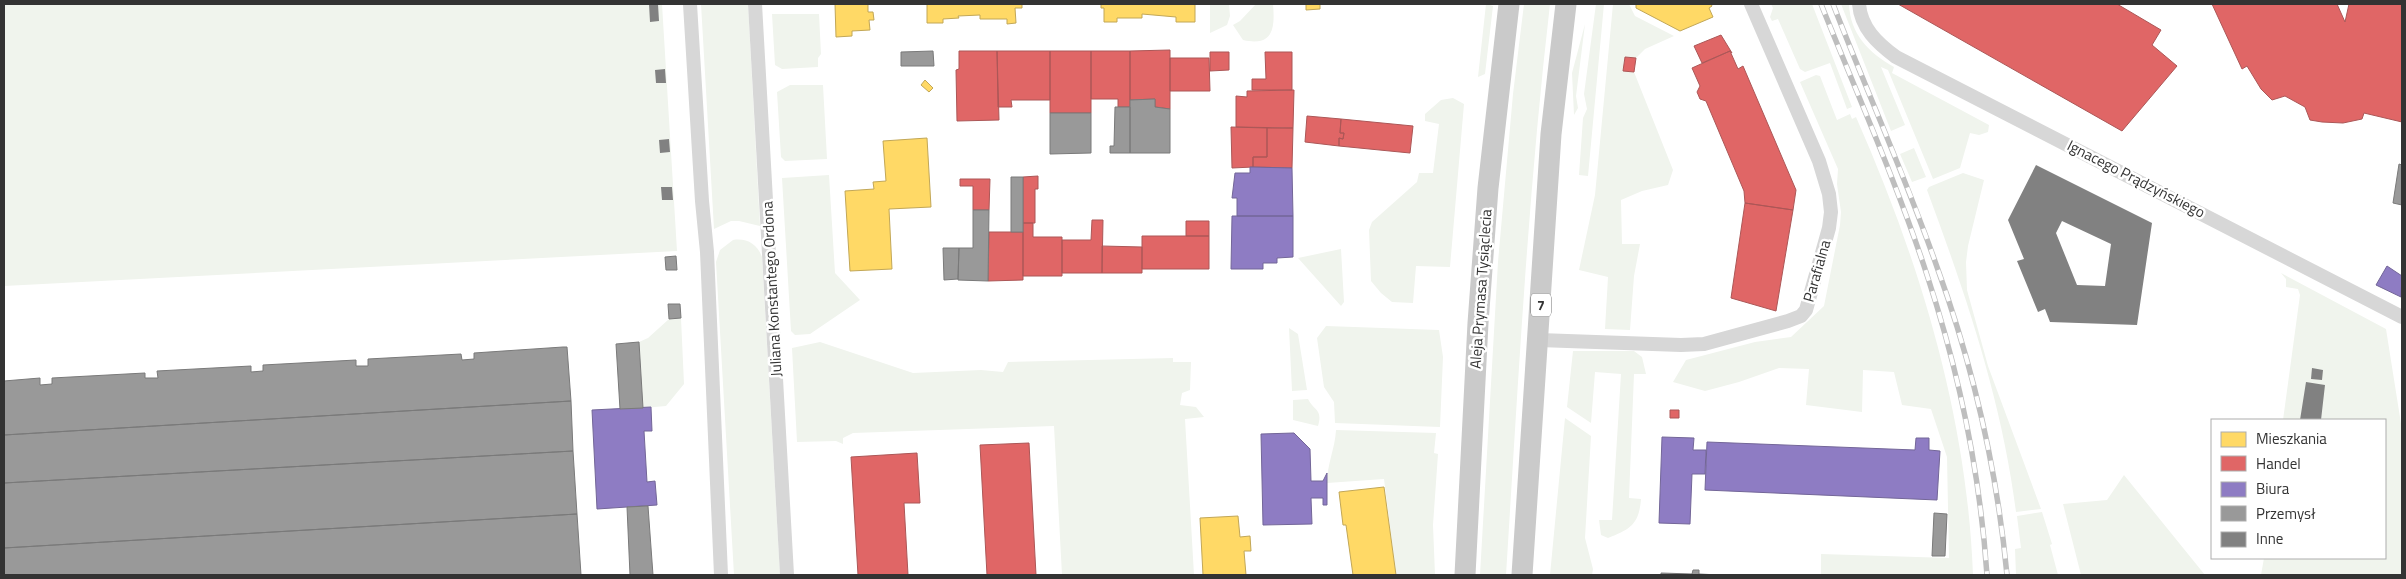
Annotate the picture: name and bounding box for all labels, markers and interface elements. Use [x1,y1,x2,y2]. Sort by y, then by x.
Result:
street label: Ignacego Prądzyńskiego [2063,134,2209,223]
street label: Juliana Konstantego Ordona [755,200,788,377]
street label: Aleja Prymasa Tysiąclecia [1463,208,1498,370]
street label: Parafialna [1797,237,1837,305]
road number: 7 [1531,294,1551,316]
legend [2211,419,2386,559]
text: Mieszkania [2256,427,2327,450]
text: Handel [2256,452,2301,475]
text: Biura [2256,477,2290,500]
text: Przemysł [2256,502,2316,525]
text: Inne [2256,527,2283,550]

